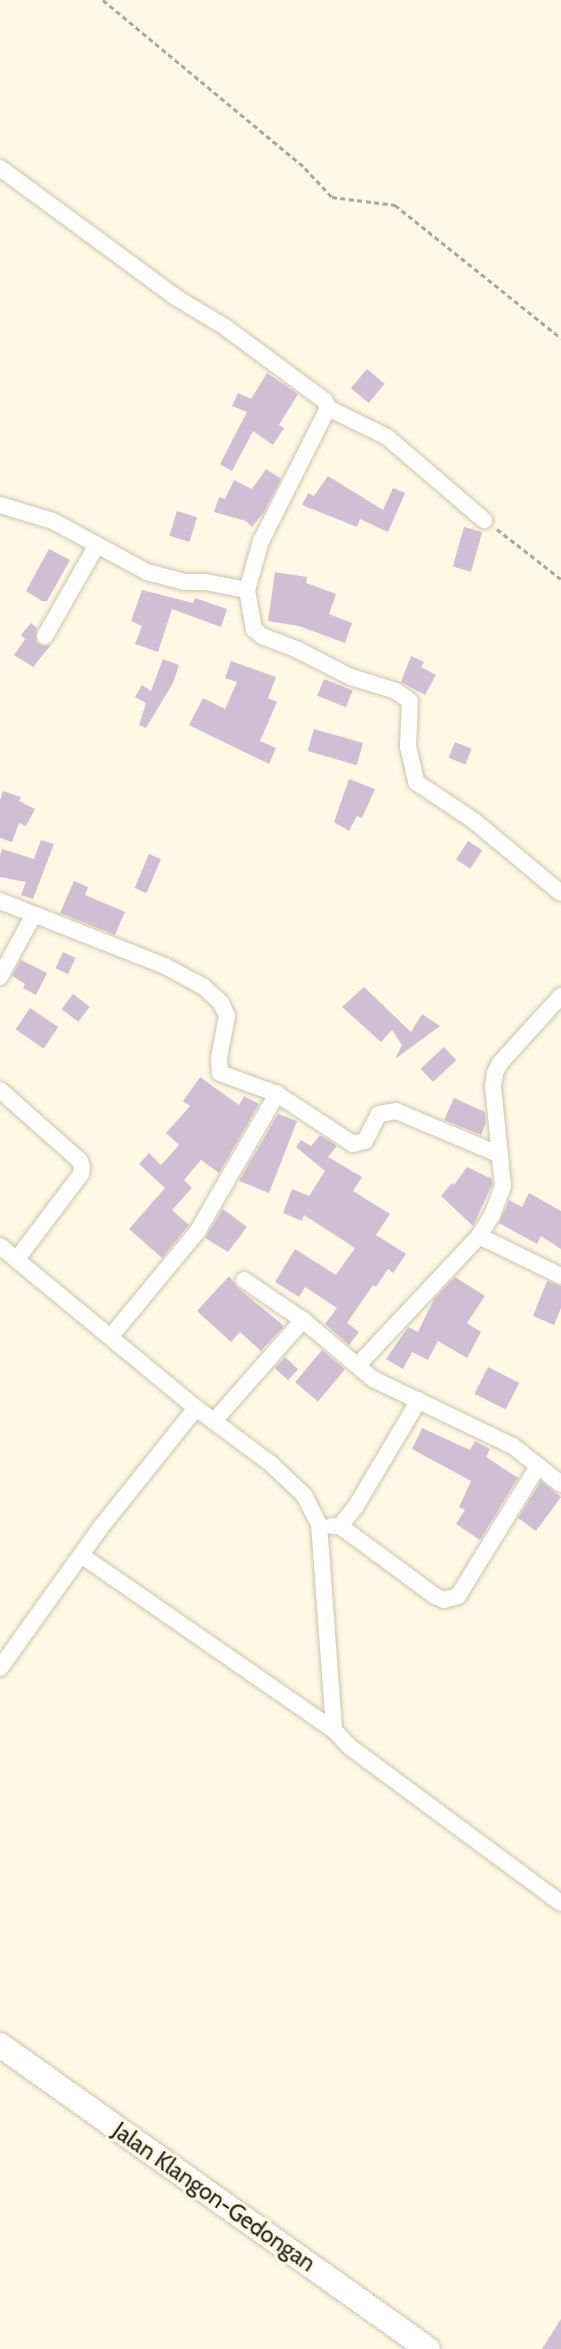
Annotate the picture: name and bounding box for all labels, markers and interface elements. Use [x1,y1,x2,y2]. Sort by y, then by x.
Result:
street label: Jalan Klangon-Gedongan [107,2117,321,2277]

